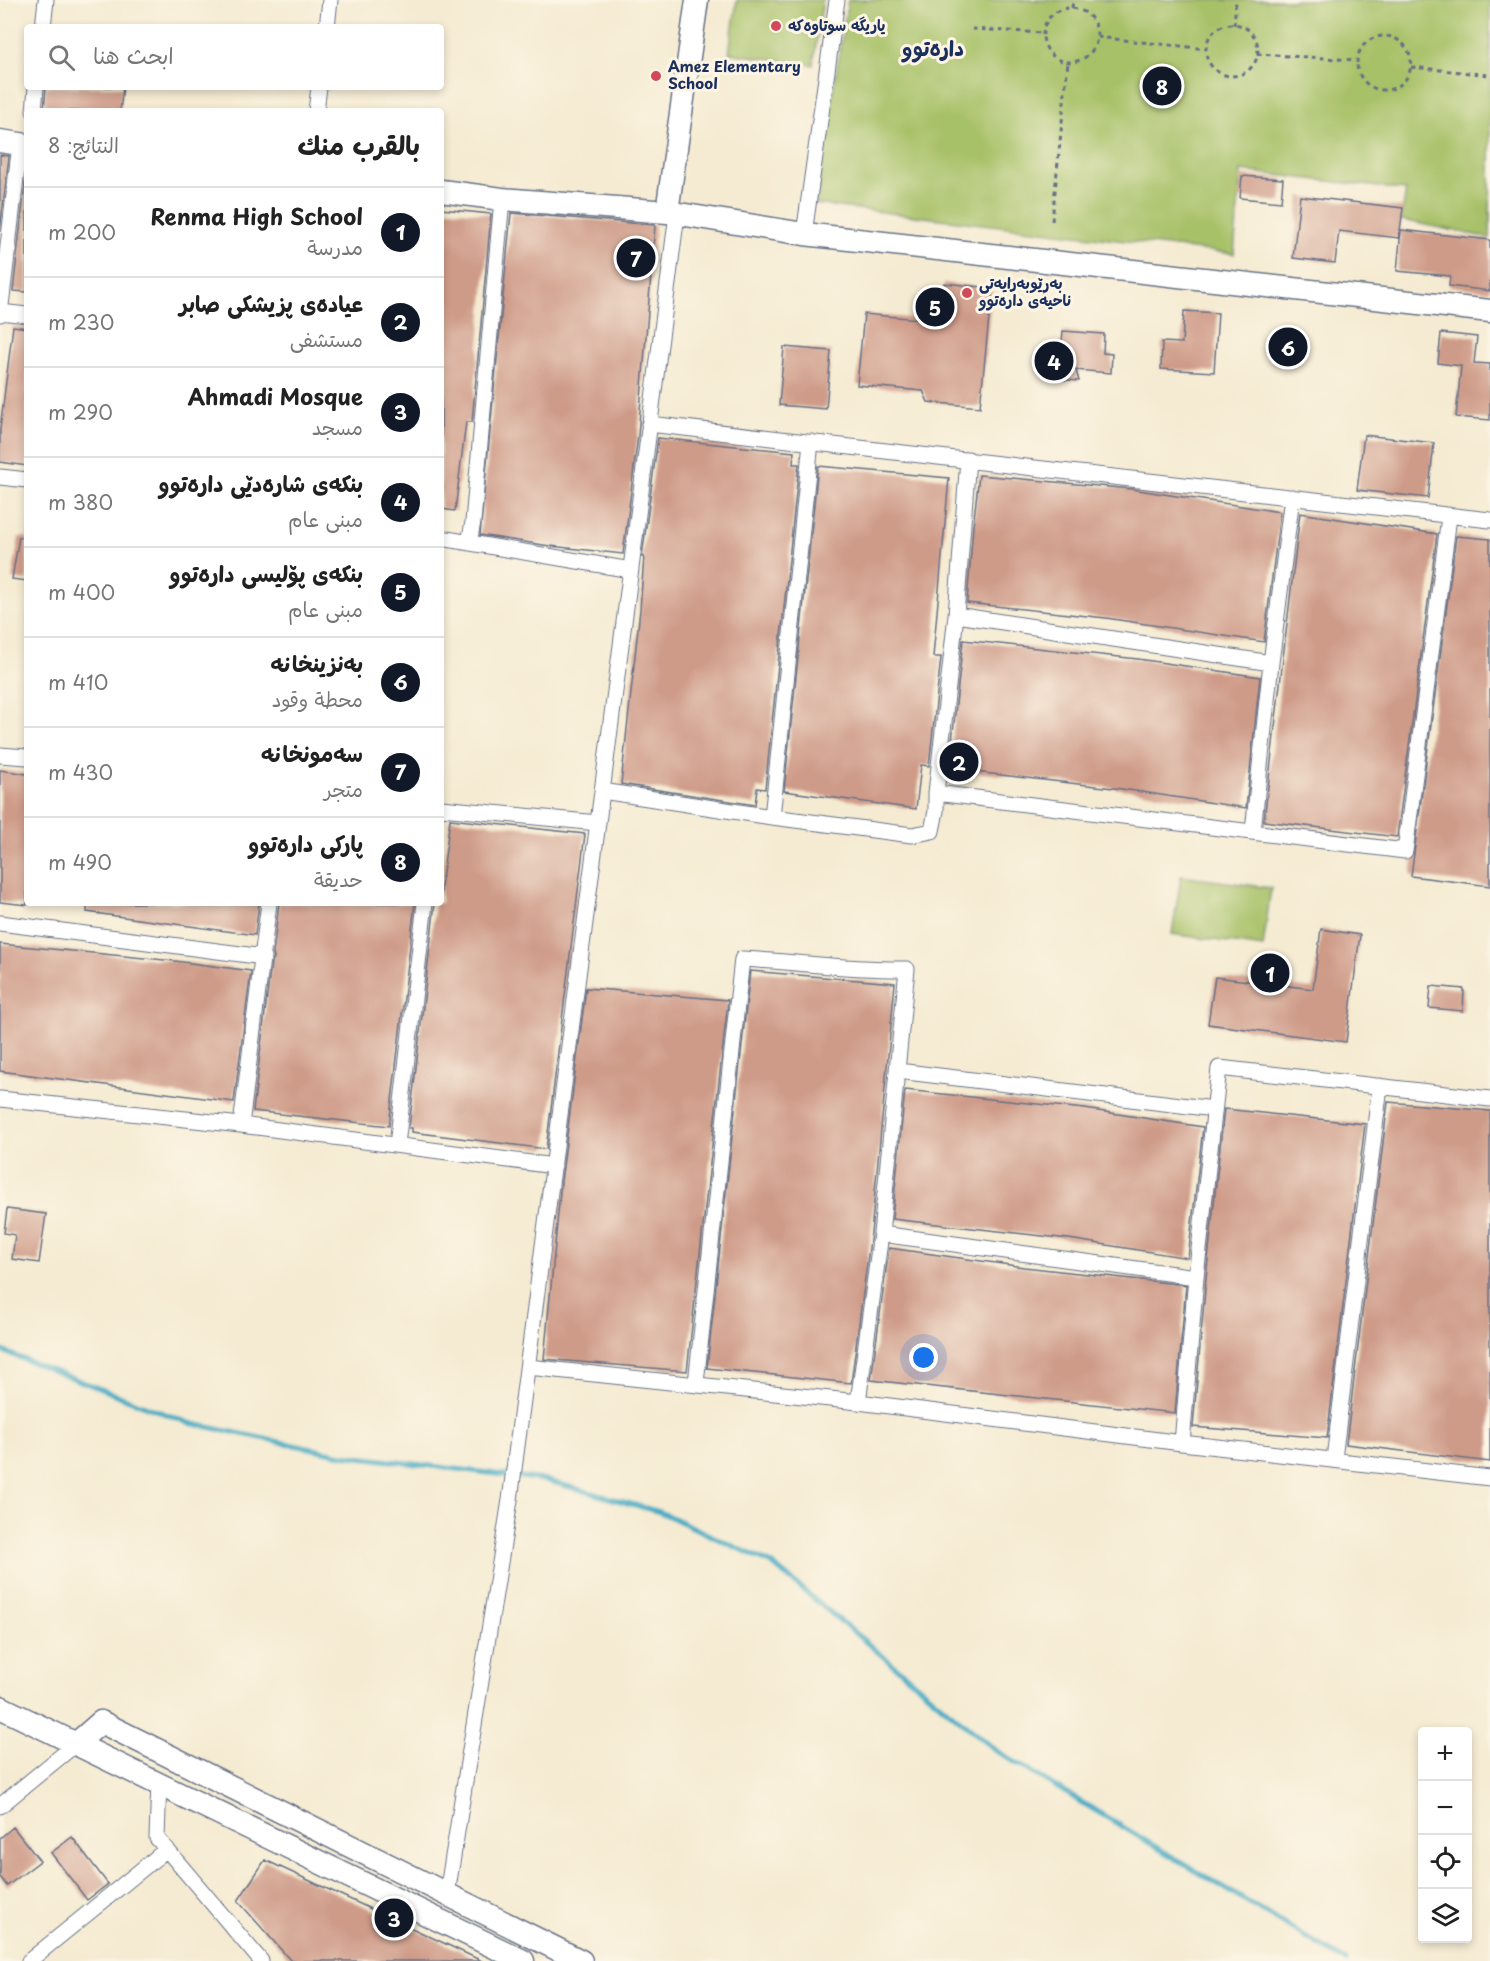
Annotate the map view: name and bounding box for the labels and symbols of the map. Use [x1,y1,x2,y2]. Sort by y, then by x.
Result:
place label: یاریگە سوتاوەکە [788,13,886,36]
marker: یاریگە سوتاوەکە [769,19,783,33]
district label: دارەتوو [901,31,964,63]
place label: Amez Elementary School [668,54,801,94]
pin: 8 [1142,64,1182,109]
marker: Amez Elementary School [649,69,663,83]
pin: 7 [616,236,656,280]
place label: بەڕێوبەرایەتی ناحیەی دارەتوو [978,271,1071,311]
pin: 5 [916,284,954,330]
marker: بەڕێوبەرایەتی ناحیەی دارەتوو [960,286,974,300]
pin: 6 [1268,324,1308,370]
pin: 4 [1034,338,1074,384]
pin: 2 [940,740,978,784]
pin: 1 [1250,950,1290,996]
your location [909,1343,938,1372]
pin: 3 [374,1896,414,1940]

